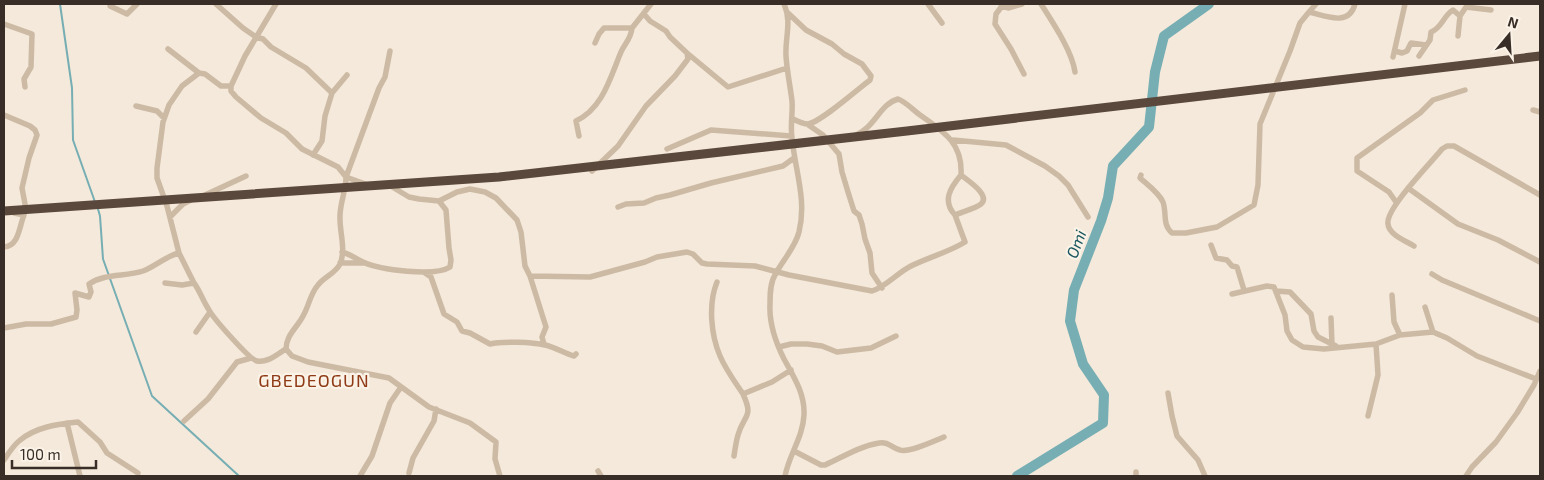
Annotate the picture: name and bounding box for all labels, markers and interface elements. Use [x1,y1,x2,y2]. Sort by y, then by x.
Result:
north arrow [1484,10,1534,60]
text: N [1506,13,1521,32]
water label: Omi [1062,227,1090,261]
district label: GBEDEOGUN [258,369,370,391]
scale bar [12,438,96,470]
text: 100 m [20,445,61,463]

